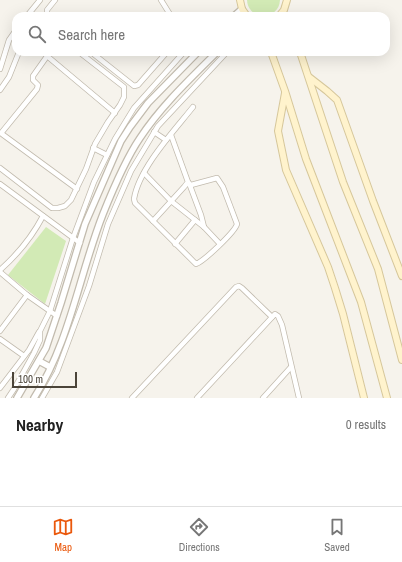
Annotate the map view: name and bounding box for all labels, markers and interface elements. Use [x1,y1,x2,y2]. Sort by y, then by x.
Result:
search box [12,12,390,56]
icon: search [26,23,48,45]
text: Search here [58,24,125,45]
scale bar [12,370,77,389]
text: 100 m [18,372,43,386]
text: Nearby [16,413,63,436]
text: 0 results [346,416,386,433]
tab: Map [52,516,74,554]
tab: Directions [179,516,220,554]
tab: Saved [324,516,350,554]

